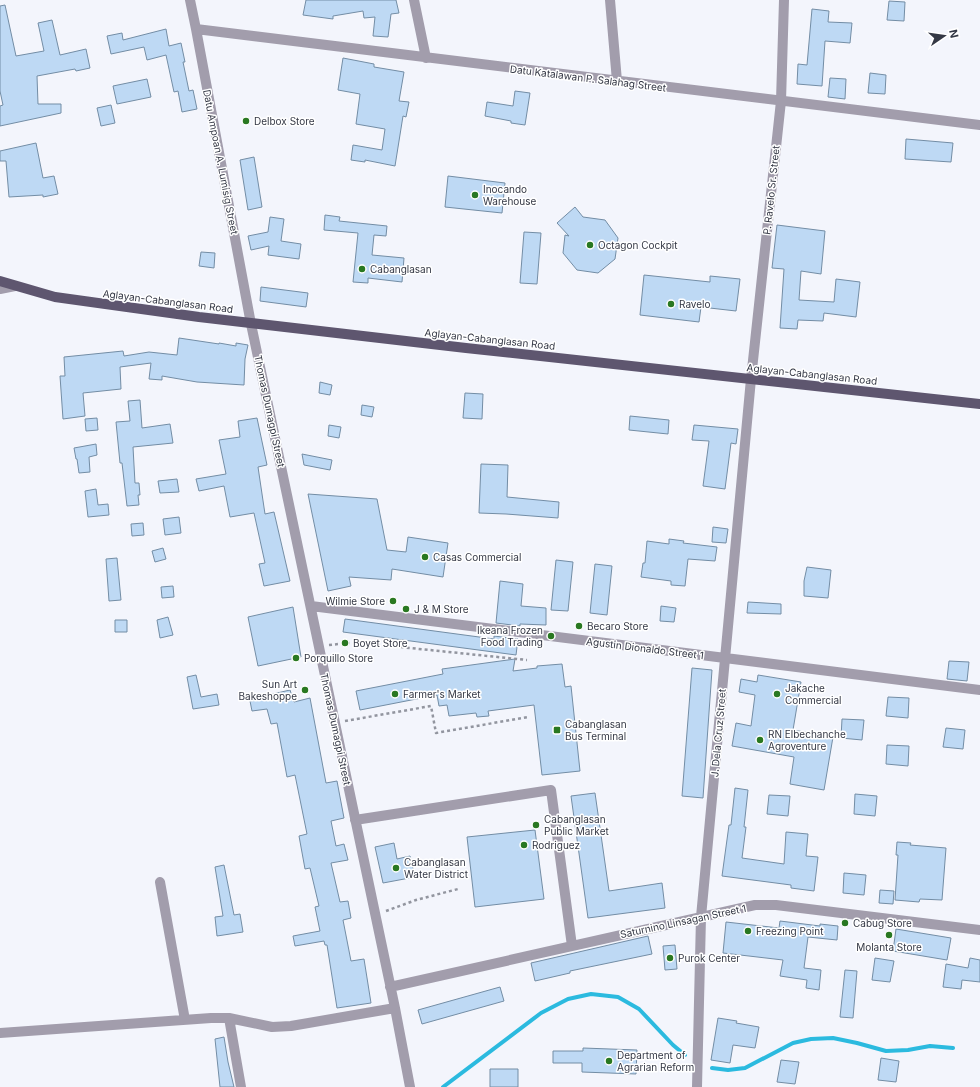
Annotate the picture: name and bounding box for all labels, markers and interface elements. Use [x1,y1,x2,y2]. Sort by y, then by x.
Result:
north arrow [924,16,964,56]
text: N [946,28,962,39]
street label: Datu Katalawan P. Salahag Street [509,62,667,94]
street label: Datu Ampoan A. Lumisig Street [201,89,241,236]
place label: Delbox Store [254,115,315,127]
marker: Delbox Store [241,116,251,126]
street label: P. Ravelo Sr. Street [760,144,782,235]
place label: Inocando Warehouse [483,183,536,207]
marker: Inocando Warehouse [470,190,480,200]
place label: Octagon Cockpit [598,239,678,251]
marker: Octagon Cockpit [585,240,595,250]
place label: Cabanglasan [370,263,432,275]
marker: Cabanglasan [357,264,367,274]
street label: Aglayan-Cabanglasan Road [102,287,234,315]
place label: Ravelo [679,298,711,310]
marker: Ravelo [666,299,676,309]
street label: Aglayan-Cabanglasan Road [424,326,556,352]
street label: Thomas Dumagpi Street [252,354,288,469]
street label: Aglayan-Cabanglasan Road [746,361,878,387]
place label: Casas Commercial [433,551,521,563]
marker: Casas Commercial [420,552,430,562]
place label: Wilmie Store [325,595,385,607]
marker: Wilmie Store [388,596,398,606]
place label: J & M Store [414,603,469,615]
marker: J & M Store [401,604,411,614]
place label: Becaro Store [587,620,648,632]
marker: Becaro Store [574,621,584,631]
place label: Ikeana Frozen Food Trading [477,624,543,648]
marker: Ikeana Frozen Food Trading [546,631,556,641]
street label: Agustin Dionaldo Street 1 [586,635,704,661]
place label: Boyet Store [353,637,408,649]
marker: Boyet Store [340,638,350,648]
place label: Porquillo Store [304,652,373,664]
marker: Porquillo Store [291,653,301,663]
street label: Thomas Dumagpi Street [318,672,354,787]
place label: Sun Art Bakeshoppe [238,678,298,702]
place label: Jakache Commercial [785,682,841,706]
marker: Sun Art Bakeshoppe [300,685,310,695]
place label: Farmer's Market [403,688,481,700]
street label: J. Dela Cruz Street [708,688,728,778]
marker: Farmer's Market [390,689,400,699]
marker: Jakache Commercial [772,689,782,699]
place label: Cabanglasan Bus Terminal [565,718,627,742]
marker: Cabanglasan Bus Terminal [552,725,562,735]
place label: RN Elbechanche Agroventure [768,728,846,752]
marker: RN Elbechanche Agroventure [755,735,765,745]
place label: Cabanglasan Public Market [544,813,609,837]
marker: Cabanglasan Public Market [531,820,541,830]
place label: Rodriguez [532,839,580,851]
marker: Rodriguez [519,840,529,850]
place label: Cabanglasan Water District [404,856,469,880]
marker: Cabanglasan Water District [391,863,401,873]
street label: Saturnino Linsagan Street 1 [619,902,747,940]
place label: Cabug Store [853,917,912,929]
marker: Cabug Store [840,918,850,928]
place label: Freezing Point [756,925,824,937]
marker: Freezing Point [743,926,753,936]
marker: Molanta Store [884,930,894,940]
place label: Molanta Store [856,941,922,953]
place label: Purok Center [678,952,740,964]
marker: Purok Center [665,953,675,963]
place label: Department of Agrarian Reform [617,1049,694,1073]
marker: Department of Agrarian Reform [604,1056,614,1066]

